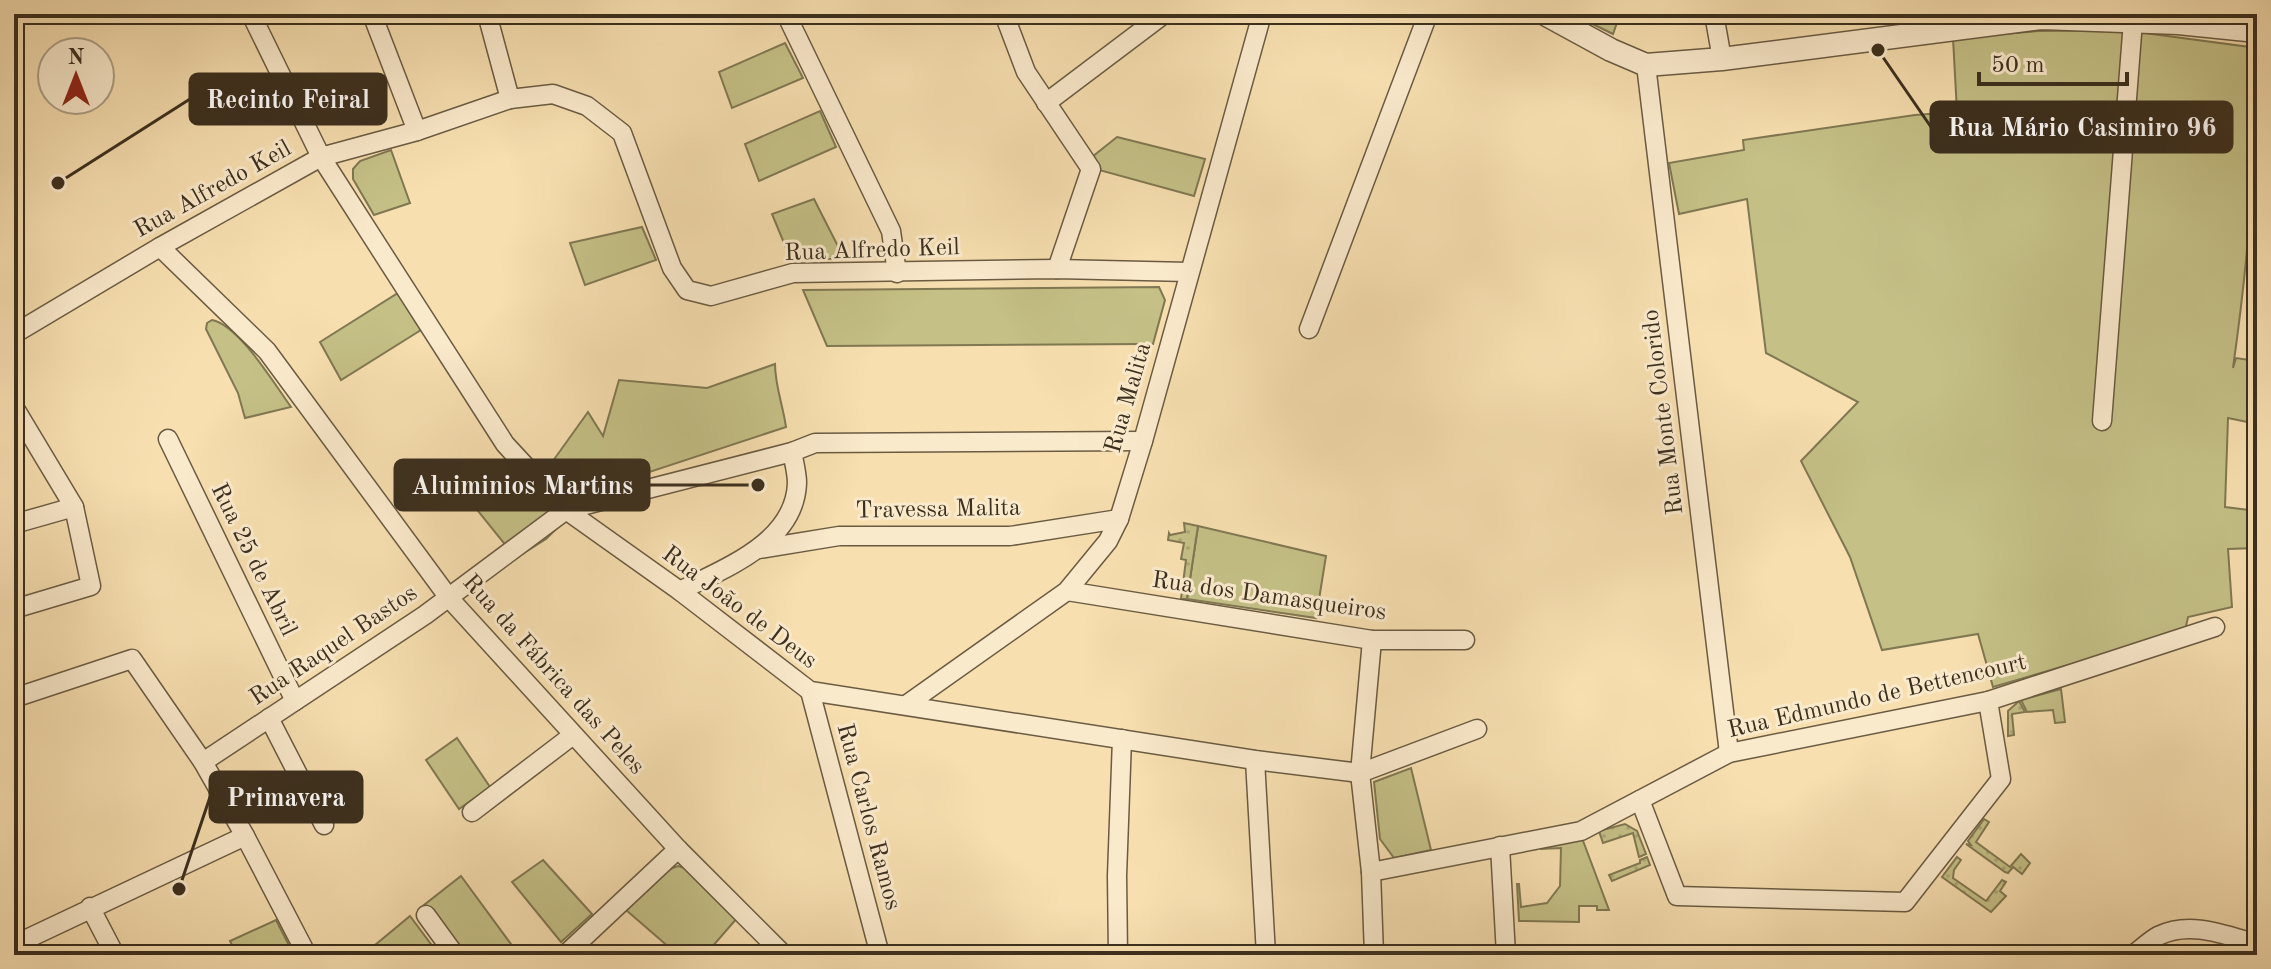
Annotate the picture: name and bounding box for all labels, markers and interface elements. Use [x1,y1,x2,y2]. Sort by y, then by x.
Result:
north arrow [36,36,116,116]
scale bar [1979,36,2127,86]
text: N [68,47,85,69]
text: 50 m [1991,54,2045,78]
callout: Recinto Feiral [190,74,386,124]
text: Recinto Feiral [206,88,370,114]
callout: Rua Mário Casimiro 96 [1931,102,2232,152]
text: Rua Mário Casimiro 96 [1947,116,2217,142]
street label: Rua Alfredo Keil [130,137,296,243]
street label: Rua Alfredo Keil [784,236,960,266]
street label: Rua Monte Colorido [1639,308,1689,516]
street label: Rua Malita [1102,340,1156,456]
callout: Aluiminios Martins [395,460,649,510]
text: Aluiminios Martins [411,474,633,500]
street label: Rua 25 de Abril [206,480,300,640]
street label: Travessa Malita [855,497,1021,523]
street label: Rua João de Deus [657,542,821,674]
street label: Rua dos Damasqueiros [1150,569,1388,625]
street label: Rua da Fábrica das Peles [457,571,649,779]
street label: Rua Raquel Bastos [246,581,422,711]
street label: Rua Edmundo de Bettencourt [1725,651,2029,743]
street label: Rua Carlos Ramos [832,721,904,913]
callout: Primavera [210,772,362,822]
text: Primavera [226,786,346,812]

